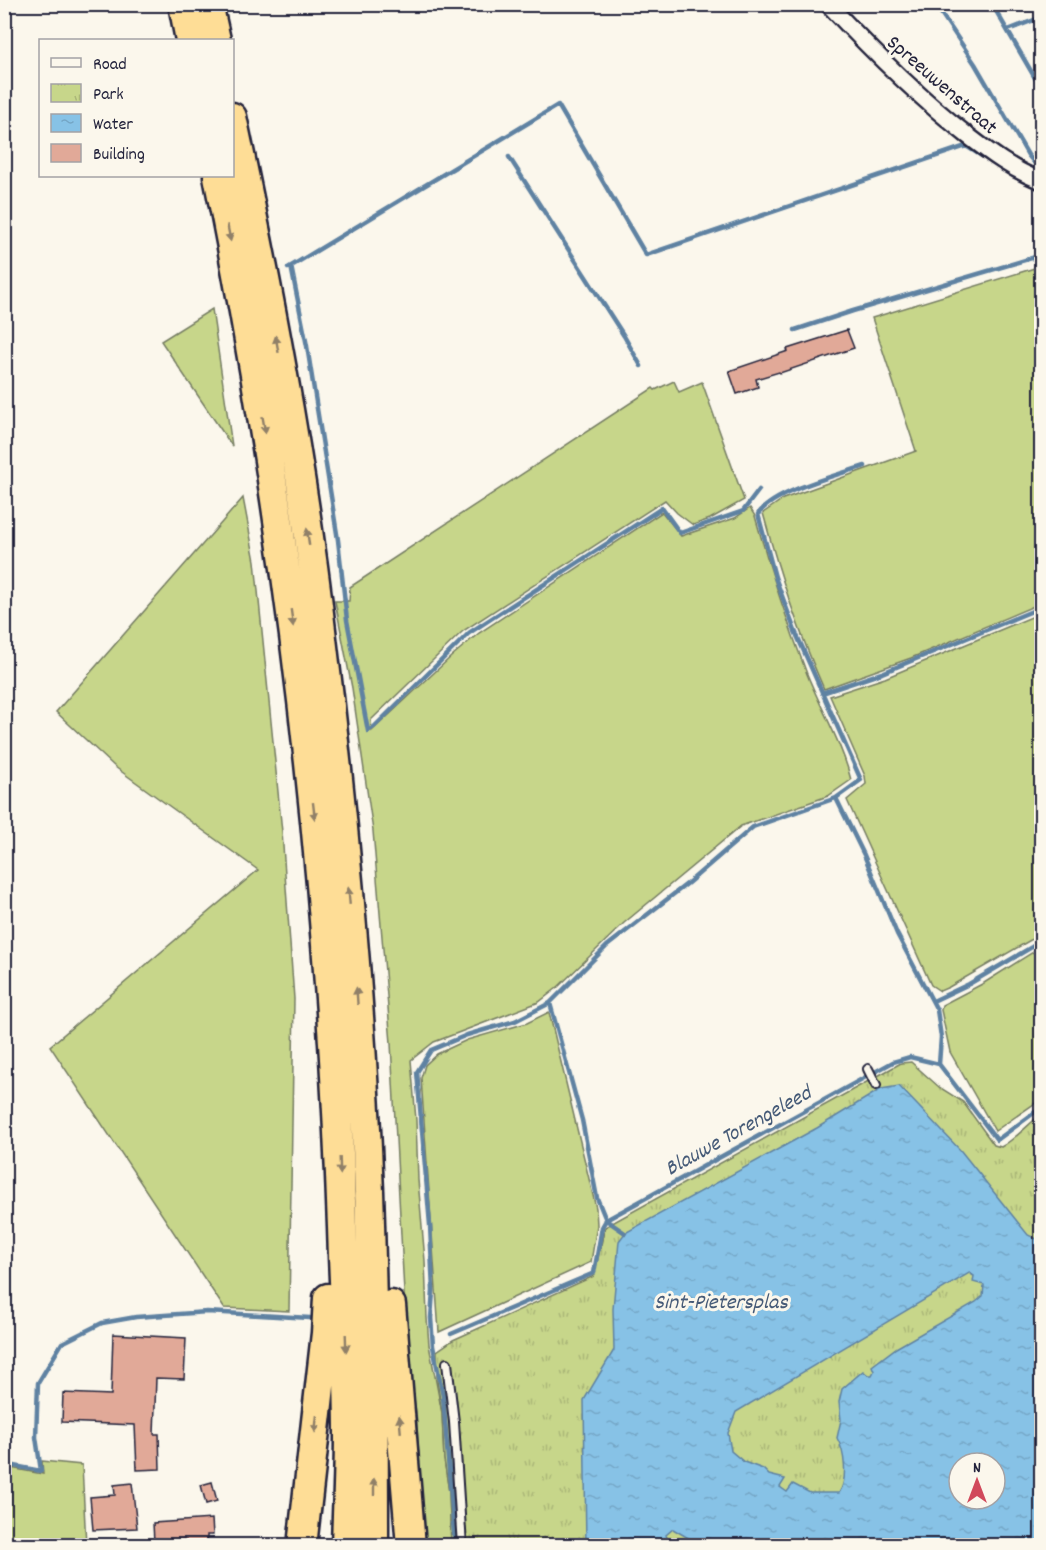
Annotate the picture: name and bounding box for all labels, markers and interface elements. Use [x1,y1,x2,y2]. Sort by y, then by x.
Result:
street label: Spreeuwenstraat [879,29,1003,143]
legend [39,39,234,177]
text: Road [93,53,127,78]
text: Park [93,83,124,108]
text: Water [93,113,133,138]
text: Building [93,143,145,168]
one-way arrow [225,224,235,242]
one-way arrow [272,335,281,354]
one-way arrow [259,415,268,434]
one-way arrow [303,527,312,546]
one-way arrow [287,608,296,627]
one-way arrow [310,802,319,821]
one-way arrow [344,887,354,906]
one-way arrow [352,987,362,1006]
water label: Blauwe Torengeleed [660,1078,820,1185]
one-way arrow [335,1156,344,1175]
water label: Sint-Pietersplas [654,1288,788,1319]
one-way arrow [341,1333,351,1352]
one-way arrow [311,1414,321,1433]
one-way arrow [395,1415,405,1434]
north arrow [947,1451,1007,1511]
text: N [973,1457,981,1480]
one-way arrow [369,1478,379,1497]

